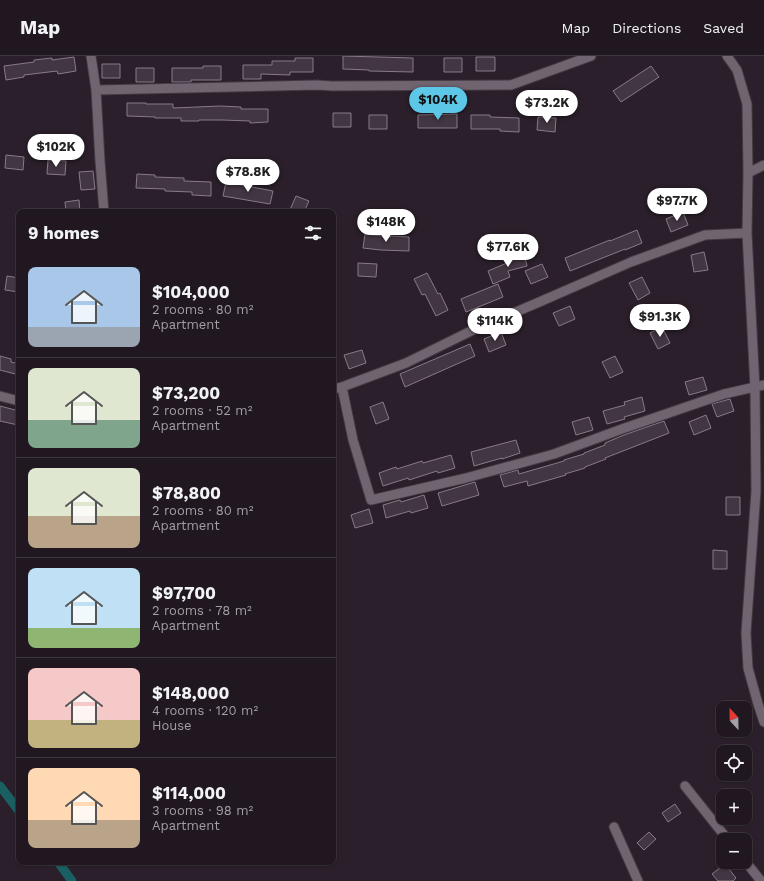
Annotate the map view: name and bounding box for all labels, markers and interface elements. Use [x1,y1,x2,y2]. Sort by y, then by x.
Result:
text: Map [20,16,60,39]
text: Map [562,20,590,36]
text: Directions [612,20,681,36]
text: Saved [703,20,744,36]
pin: $104K [410,87,466,121]
pin: $73.2K [514,90,580,124]
text: $104K [418,92,458,107]
text: $73.2K [525,95,569,110]
pin: $102K [28,134,84,168]
text: $102K [36,139,76,154]
pin: $78.8K [215,159,281,193]
text: $78.8K [225,164,271,179]
pin: $97.7K [644,188,710,222]
text: $97.7K [656,193,698,208]
pin: $148K [358,209,414,243]
text: $148K [366,214,406,229]
icon: filters [302,222,324,244]
text: 9 homes [28,223,99,243]
pin: $77.6K [475,234,541,268]
text: $77.6K [486,239,530,254]
text: $104,000 [152,282,230,302]
icon: home [60,283,108,331]
text: 2 rooms · 80 m² [152,302,253,317]
pin: $91.3K [627,304,693,338]
pin: $114K [467,308,523,342]
text: $91.3K [639,309,681,324]
text: $114K [477,313,513,328]
text: Apartment [152,317,220,332]
text: $73,200 [152,383,220,403]
icon: home [60,384,108,432]
text: 2 rooms · 52 m² [152,403,252,418]
text: Apartment [152,418,220,433]
text: $78,800 [152,483,221,503]
icon: home [60,484,108,532]
text: 2 rooms · 80 m² [152,503,253,518]
text: Apartment [152,518,220,533]
text: $97,700 [152,583,216,603]
icon: home [60,584,108,632]
text: 2 rooms · 78 m² [152,603,252,618]
text: Apartment [152,618,220,633]
text: $148,000 [152,683,229,703]
icon: home [60,684,108,732]
north arrow [716,701,752,737]
map controls [716,701,752,869]
text: 4 rooms · 120 m² [152,703,258,718]
text: House [152,718,192,733]
button: locate [716,745,752,781]
text: $114,000 [152,783,226,803]
icon: home [60,784,108,832]
button: + [716,789,752,825]
text: 3 rooms · 98 m² [152,803,253,818]
text: Apartment [152,818,220,833]
button: − [716,833,752,869]

